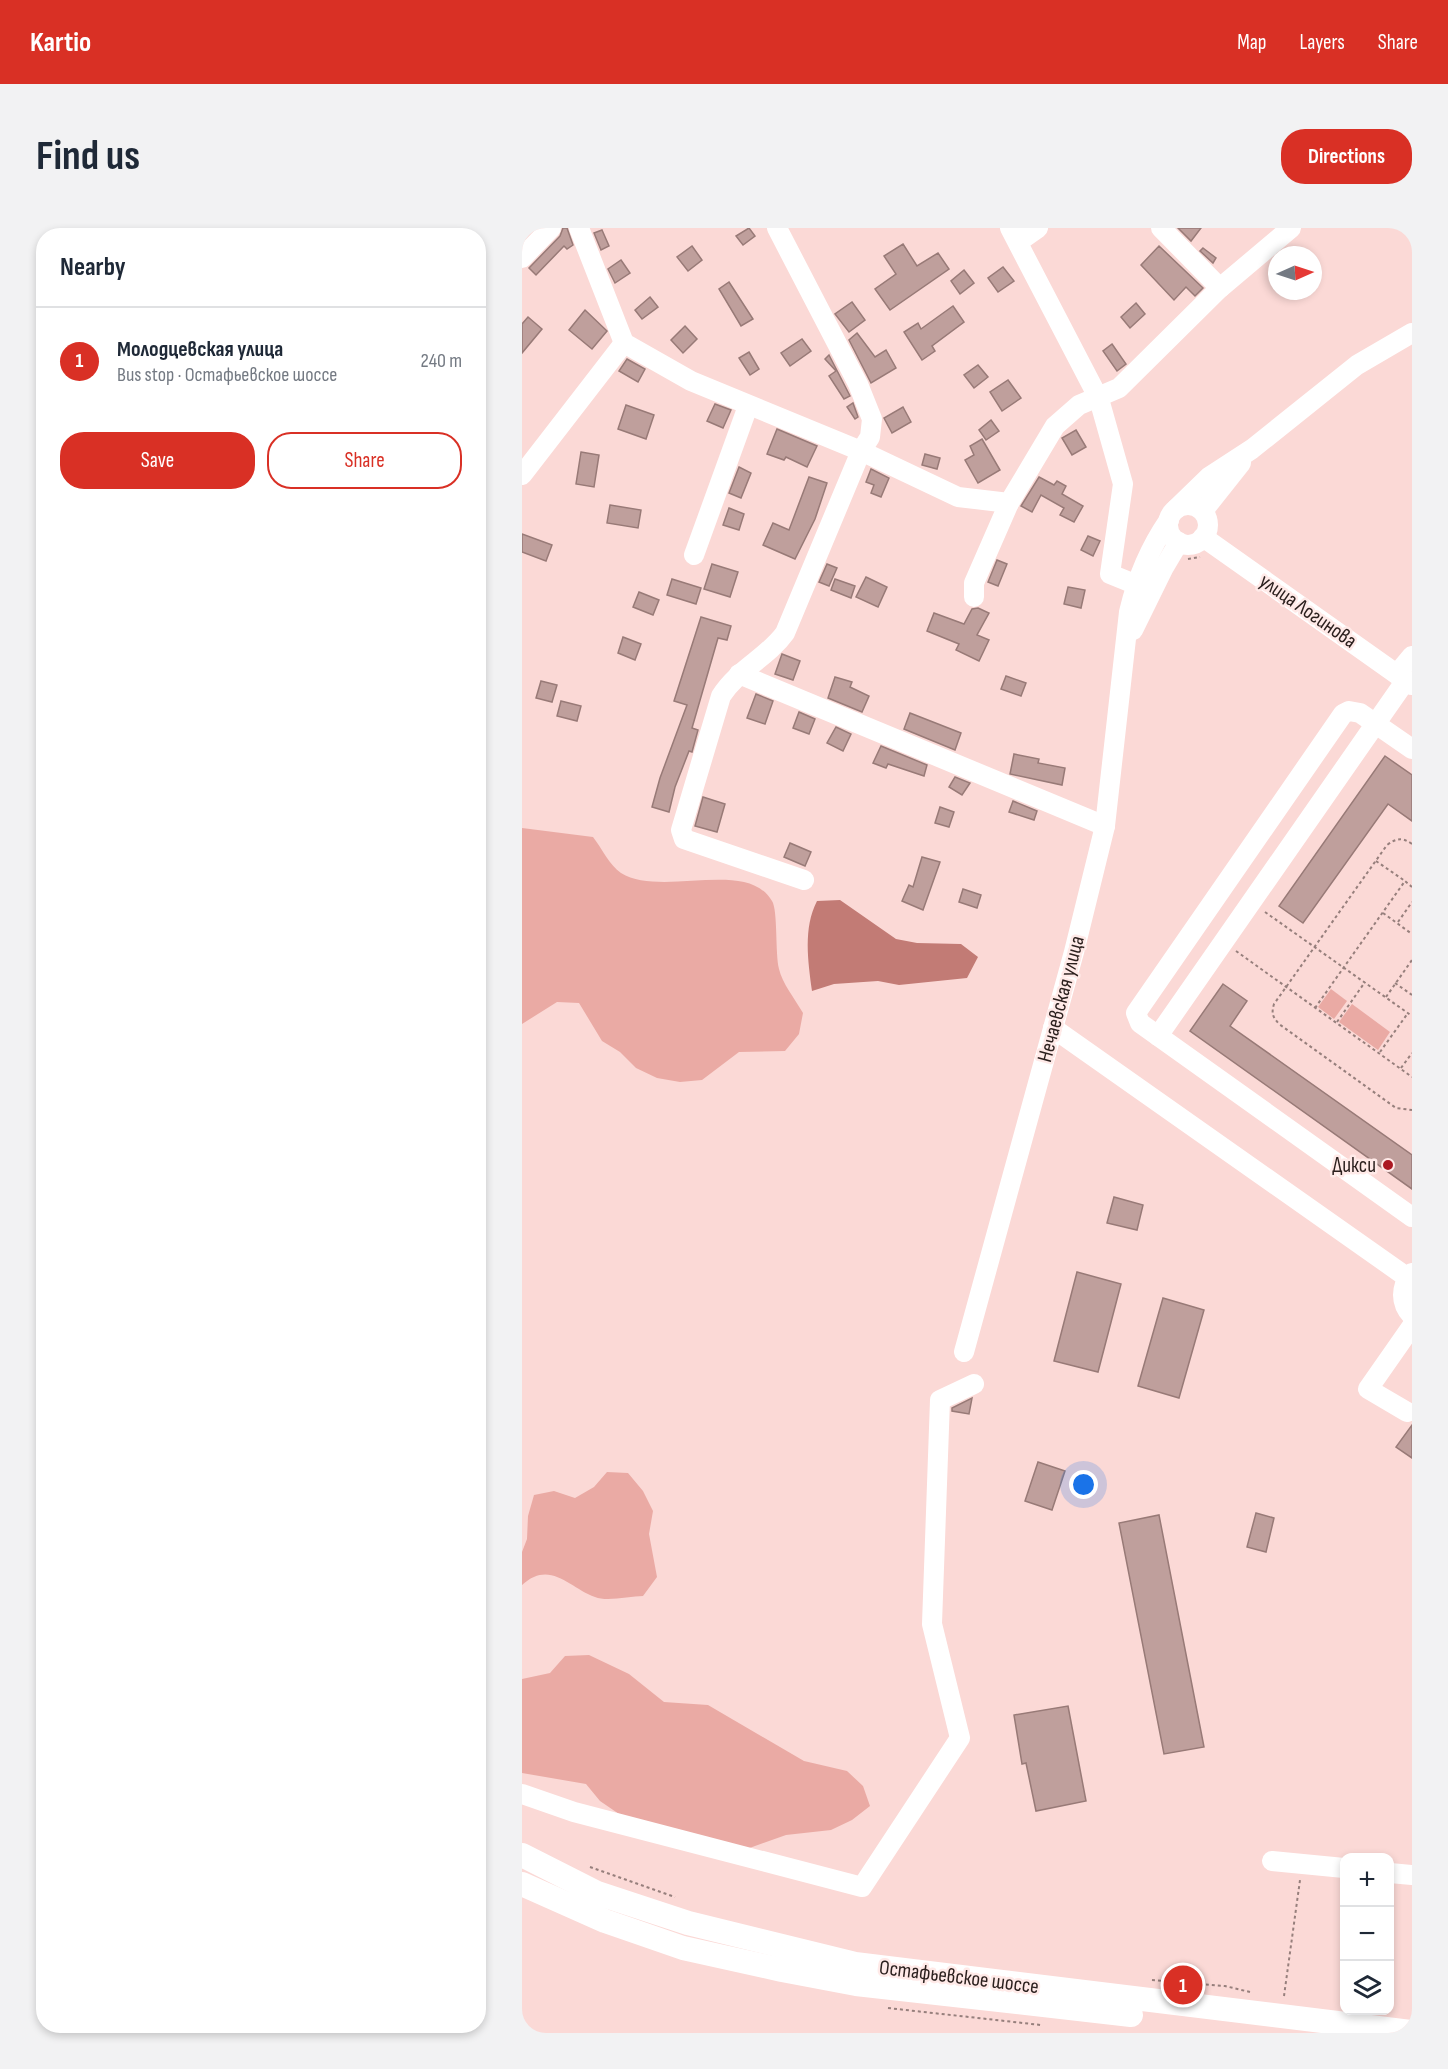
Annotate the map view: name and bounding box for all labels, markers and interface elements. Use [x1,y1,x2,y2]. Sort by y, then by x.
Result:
text: Kartio [30,26,91,59]
text: Map [1237,30,1266,55]
text: Layers [1299,30,1345,55]
text: Share [1378,30,1418,55]
button: Directions [1281,129,1412,184]
text: Find us [36,131,140,182]
north arrow [1268,246,1322,300]
text: Nearby [60,252,126,283]
text: Молодцевская улица [117,336,283,363]
text: 1 [76,349,83,373]
text: 240 m [421,349,462,373]
text: Bus stop · Остафьевское шоссе [117,363,337,387]
button: Save [60,432,255,489]
button: Share [267,432,462,489]
street label: улица Логинова [1255,568,1361,654]
street label: Нечаевская улица [1032,933,1090,1065]
place label: Дикси [1332,1153,1376,1178]
marker: Дикси [1381,1158,1395,1172]
your location [1069,1470,1098,1499]
map controls [1340,1853,1394,2015]
button: + [1340,1853,1394,1907]
button: − [1340,1907,1394,1961]
street label: Остафьевское шоссе [878,1955,1040,1999]
button: layers [1340,1961,1394,2015]
pin: 1 [1164,1962,1202,2008]

